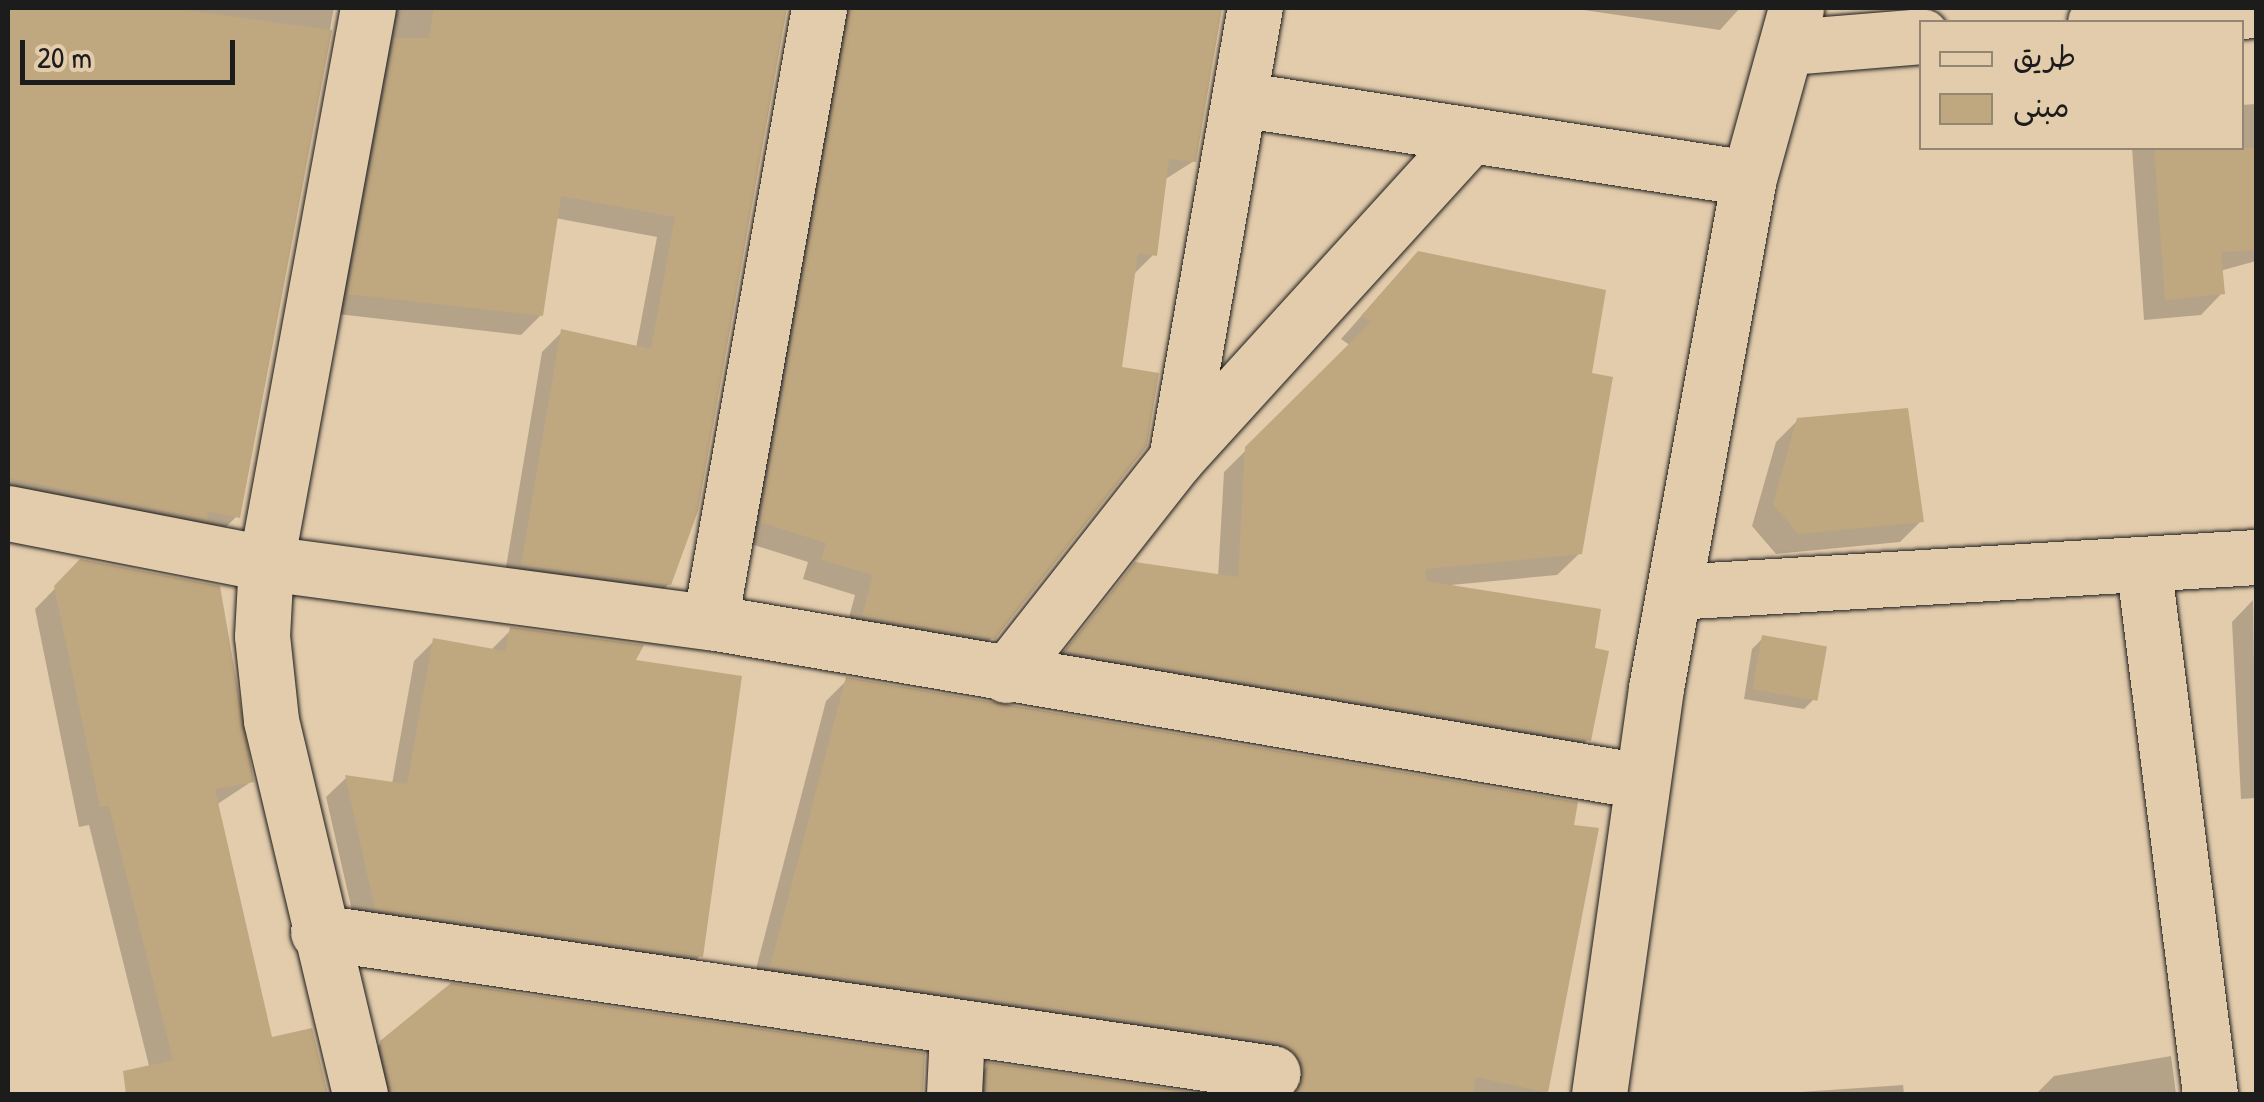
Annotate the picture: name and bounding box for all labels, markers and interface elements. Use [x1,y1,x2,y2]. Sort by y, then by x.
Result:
scale bar [25,20,240,82]
legend [1919,20,2244,150]
text: طريق [2013,36,2076,76]
text: 20 m [37,37,92,77]
text: مبنى [2013,86,2069,126]

